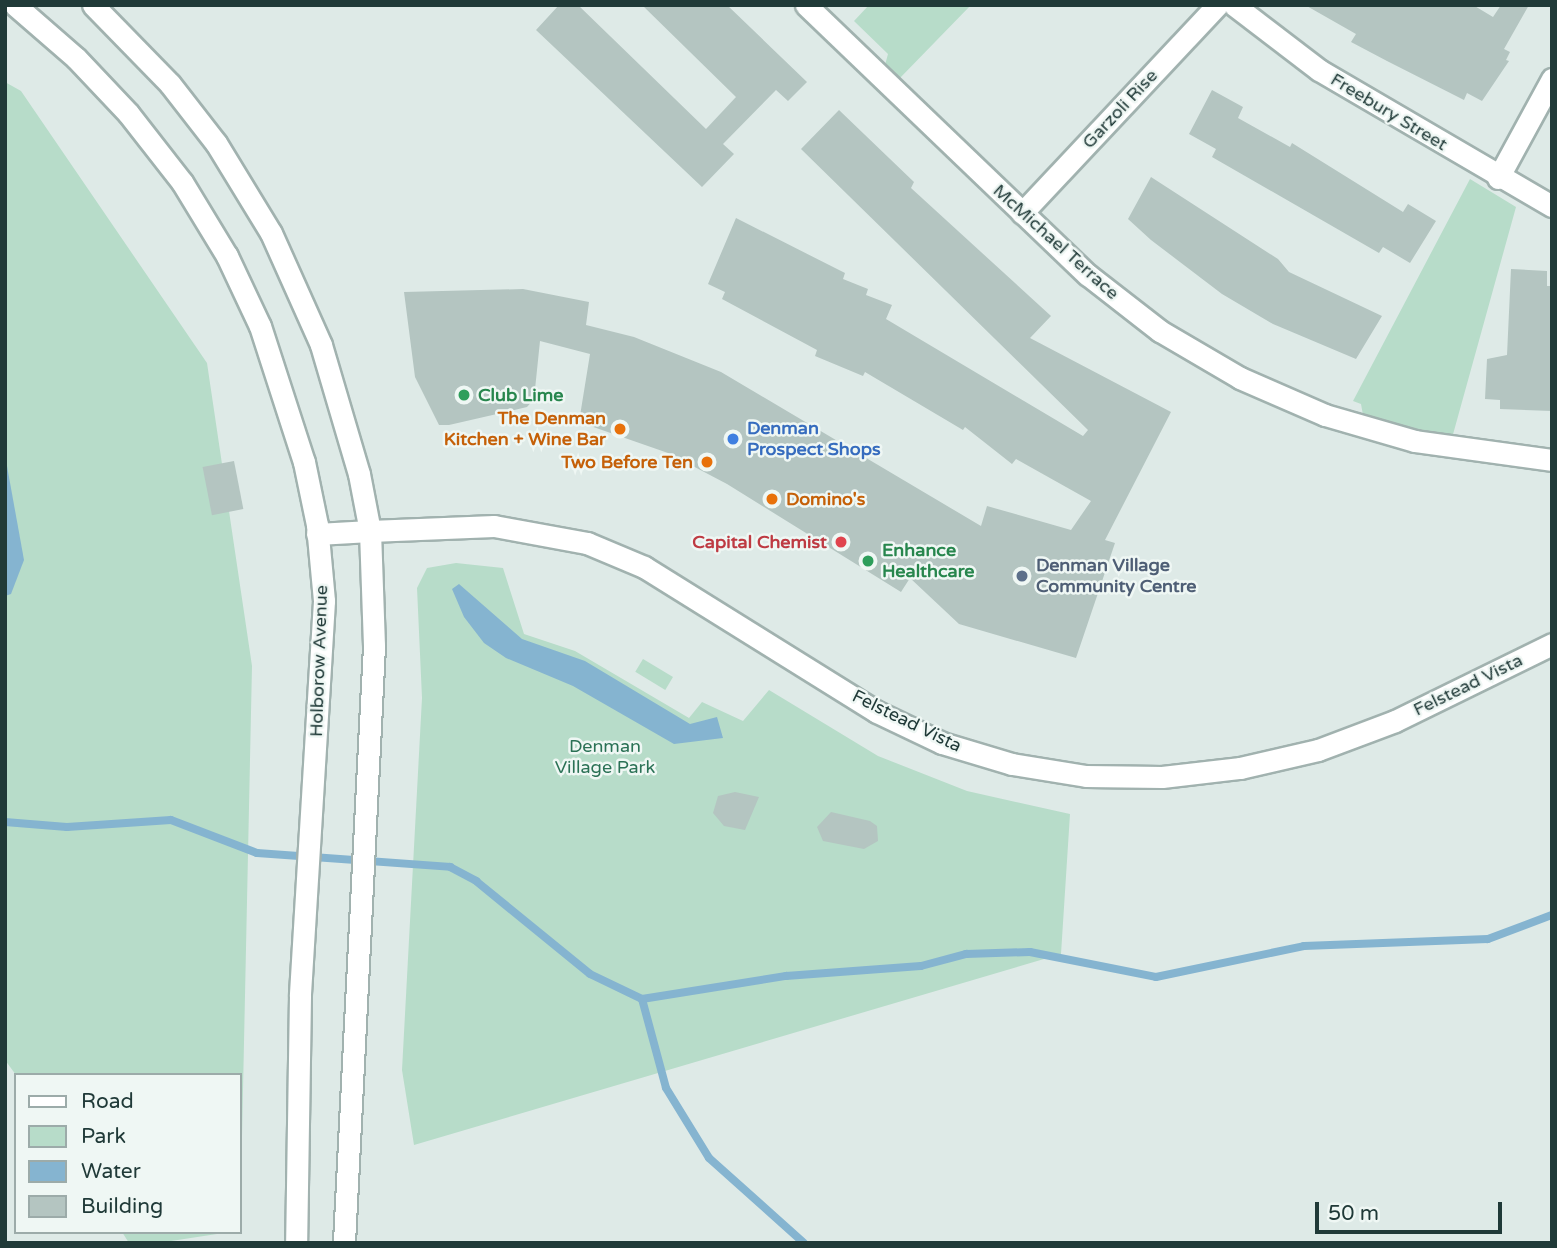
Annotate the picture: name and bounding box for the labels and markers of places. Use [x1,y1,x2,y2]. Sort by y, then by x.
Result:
place label: Club Lime [478,384,564,406]
marker: Club Lime [456,387,472,403]
place label: The Denman Kitchen + Wine Bar [444,408,606,450]
place label: Denman Prospect Shops [747,418,881,460]
marker: The Denman Kitchen + Wine Bar [612,421,628,437]
marker: Denman Prospect Shops [725,431,741,447]
place label: Two Before Ten [561,451,693,473]
marker: Two Before Ten [699,454,715,470]
place label: Domino's [786,488,865,510]
marker: Domino's [764,491,780,507]
place label: Capital Chemist [692,531,827,553]
marker: Capital Chemist [833,534,849,550]
place label: Enhance Healthcare [882,540,974,582]
marker: Enhance Healthcare [860,553,876,569]
place label: Denman Village Community Centre [1036,555,1197,598]
marker: Denman Village Community Centre [1014,568,1030,584]

